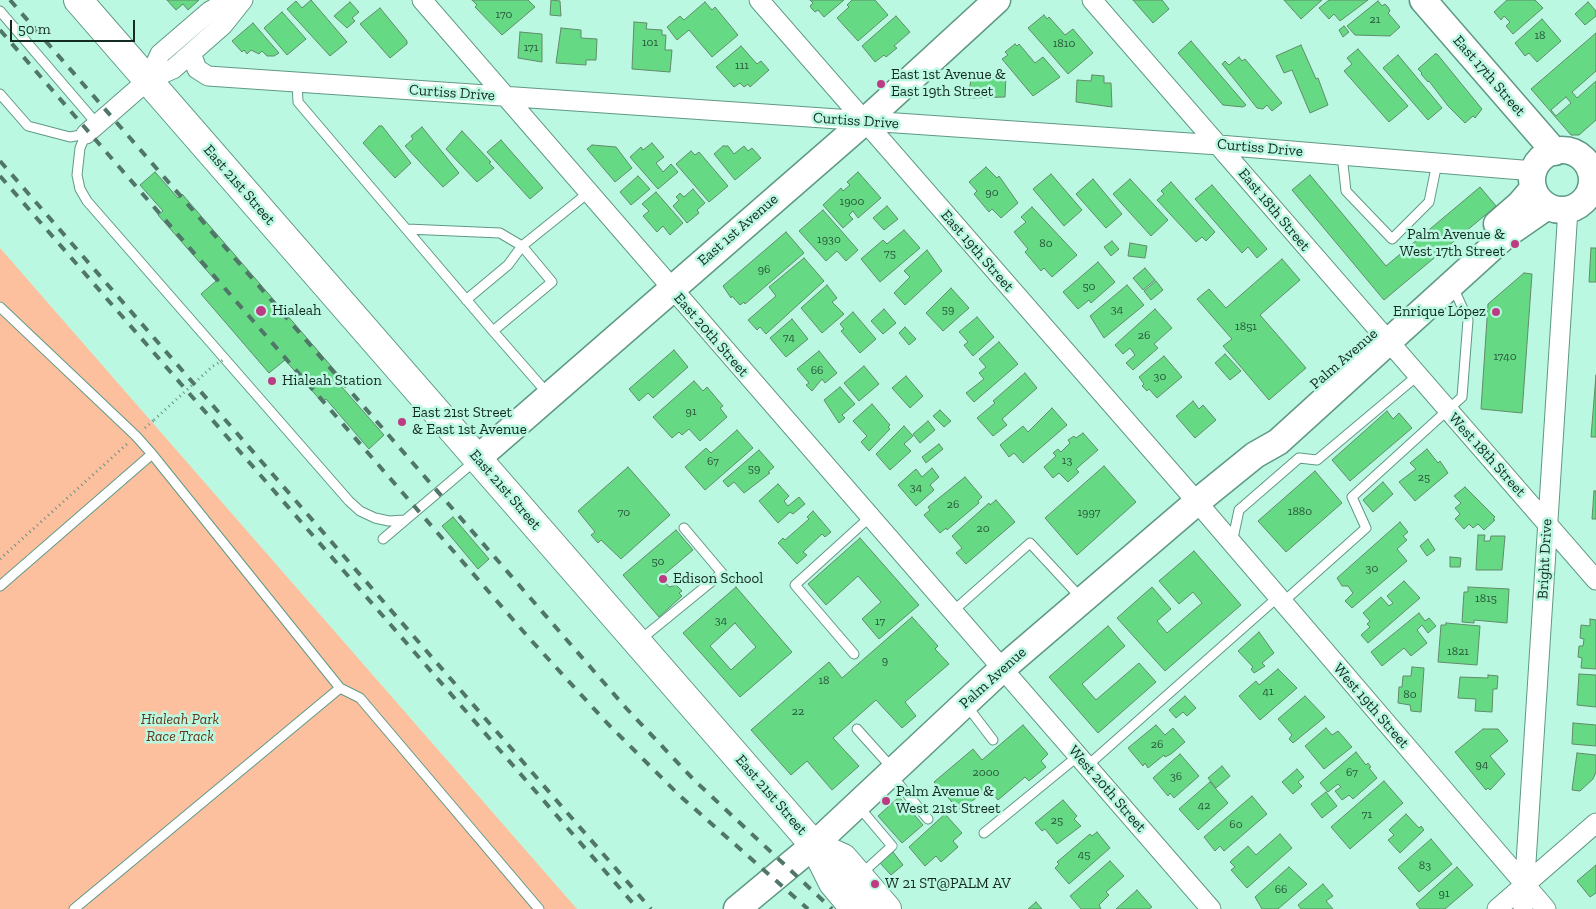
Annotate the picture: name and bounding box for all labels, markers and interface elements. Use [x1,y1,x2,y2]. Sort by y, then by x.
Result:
house number: 170 [496,8,512,22]
scale bar [12,10,138,42]
house number: 21 [1370,13,1380,27]
text: 50 m [18,20,51,38]
house number: 18 [1534,29,1546,43]
street label: East 17th Street [1449,32,1529,120]
house number: 101 [642,36,658,50]
house number: 1810 [1053,37,1075,51]
house number: 171 [524,41,538,55]
house number: 111 [735,59,749,73]
place label: East 1st Avenue & East 19th Street [891,66,1006,101]
marker: East 1st Avenue & East 19th Street [875,78,887,90]
street label: Curtiss Drive [408,81,496,105]
street label: Curtiss Drive [812,109,900,133]
street label: Curtiss Drive [1216,135,1304,161]
street label: East 21st Street [199,141,279,229]
street label: East 18th Street [1234,165,1314,255]
house number: 90 [985,186,999,200]
street label: East 1st Avenue [694,190,782,270]
house number: 1900 [840,195,864,209]
street label: East 19th Street [937,207,1017,295]
place label: Palm Avenue & West 17th Street [1400,226,1505,261]
house number: 1930 [817,233,841,247]
house number: 80 [1039,237,1053,251]
marker: Palm Avenue & West 17th Street [1509,238,1521,250]
house number: 75 [884,247,896,261]
house number: 96 [758,263,770,277]
house number: 50 [1082,280,1096,294]
street label: East 20th Street [670,290,752,380]
place label: Hialeah [272,302,321,320]
house number: 59 [942,303,954,317]
house number: 34 [1111,303,1123,317]
place label: Enrique López [1393,303,1486,321]
marker: Hialeah [254,304,268,318]
marker: Enrique López [1490,306,1502,318]
house number: 1851 [1235,320,1257,334]
street label: Palm Avenue [1307,325,1381,393]
house number: 26 [1138,329,1150,343]
house number: 74 [783,331,795,345]
house number: 1740 [1493,350,1517,364]
house number: 66 [811,364,823,378]
house number: 30 [1154,370,1166,384]
place label: Hialeah Station [282,372,382,390]
marker: Hialeah Station [266,375,278,387]
place label: East 21st Street & East 1st Avenue [412,404,527,439]
house number: 91 [686,405,696,419]
street label: West 18th Street [1445,409,1529,501]
marker: East 21st Street & East 1st Avenue [396,416,408,428]
street label: East 21st Street [465,446,545,534]
house number: 13 [1062,454,1072,468]
house number: 67 [707,455,719,469]
house number: 59 [748,462,760,476]
house number: 25 [1418,471,1430,485]
house number: 34 [910,481,922,495]
house number: 26 [947,498,959,512]
house number: 1880 [1288,505,1312,519]
house number: 70 [618,506,630,520]
house number: 1997 [1077,506,1101,520]
street label: Bright Drive [1534,518,1556,600]
house number: 20 [976,522,990,536]
house number: 50 [651,555,665,569]
house number: 30 [1366,562,1378,576]
place label: Edison School [673,570,763,588]
marker: Edison School [657,573,669,585]
house number: 1815 [1475,592,1497,606]
house number: 34 [715,614,727,628]
house number: 17 [875,615,885,629]
street label: Palm Avenue [956,643,1030,713]
house number: 1821 [1447,645,1469,659]
house number: 9 [882,654,888,668]
street label: West 19th Street [1329,660,1413,752]
house number: 18 [818,674,830,688]
house number: 41 [1262,685,1274,699]
house number: 80 [1403,688,1417,702]
house number: 22 [792,705,804,719]
park label: Hialeah Park Race Track [141,711,219,746]
house number: 26 [1151,738,1163,752]
street label: West 20th Street [1064,742,1150,836]
street label: East 21st Street [731,751,811,839]
house number: 94 [1476,758,1488,772]
house number: 2000 [973,766,999,780]
house number: 67 [1346,766,1358,780]
house number: 36 [1170,770,1182,784]
place label: Palm Avenue & West 21st Street [896,783,1000,818]
marker: Palm Avenue & West 21st Street [880,795,892,807]
house number: 42 [1198,799,1210,813]
house number: 71 [1362,808,1372,822]
house number: 25 [1051,814,1063,828]
house number: 60 [1229,818,1243,832]
house number: 45 [1078,848,1090,862]
house number: 83 [1419,859,1431,873]
place label: W 21 ST@PALM AV [885,875,1011,893]
marker: W 21 ST@PALM AV [869,878,881,890]
house number: 66 [1275,883,1287,897]
house number: 91 [1439,887,1449,901]

